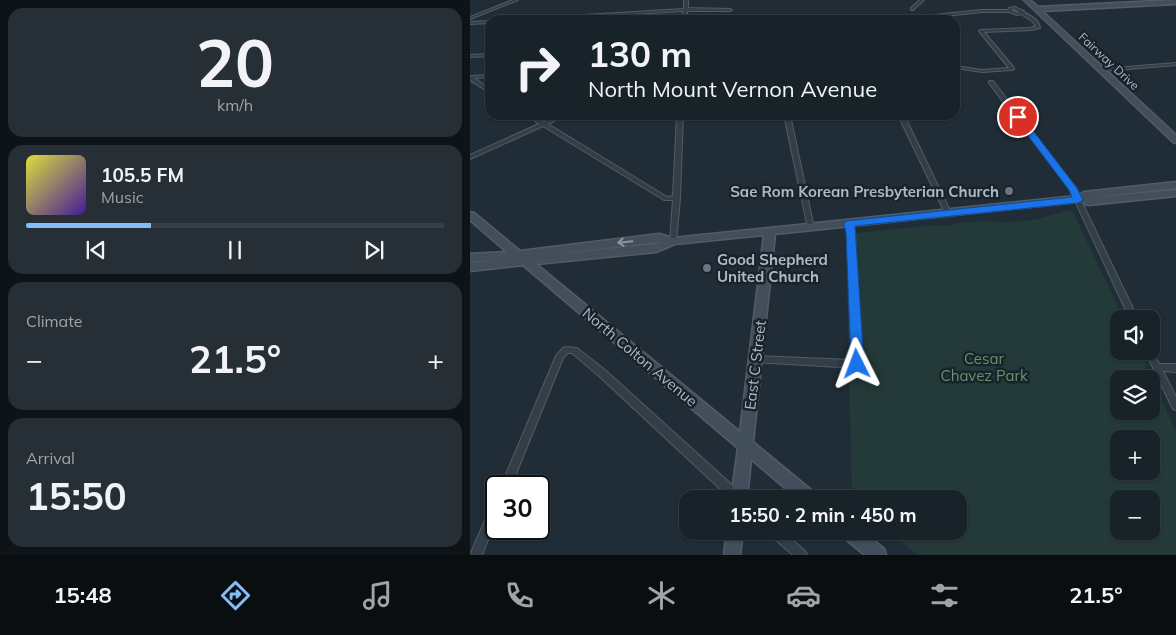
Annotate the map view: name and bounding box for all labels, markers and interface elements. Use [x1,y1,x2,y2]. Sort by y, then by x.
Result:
text: 20 [196,22,274,103]
street label: Fairway Drive [1076,29,1142,93]
text: 130 m [588,32,692,76]
icon: right [505,35,570,100]
text: North Mount Vernon Avenue [588,75,877,103]
text: km/h [217,95,253,115]
pin [997,96,1039,138]
icon: arrive [1004,103,1032,131]
text: 105.5 FM [101,163,184,187]
place label: Sae Rom Korean Presbyterian Church [730,182,999,201]
marker: Sae Rom Korean Presbyterian Church [1003,185,1015,197]
text: Music [101,187,144,207]
icon: previous [82,236,110,264]
icon: pause [221,236,249,264]
icon: next [360,236,388,264]
one-way arrow [618,237,634,247]
place label: Good Shepherd United Church [717,250,828,286]
marker: Good Shepherd United Church [701,262,713,274]
street label: North Colton Avenue [579,303,701,411]
map controls [1110,310,1160,540]
button: sound [1110,310,1160,360]
text: Climate [26,311,82,331]
street label: East C Street [740,319,770,411]
text: 21.5° [189,335,281,383]
position arrow [830,337,882,389]
text: − [26,342,43,377]
text: + [427,342,444,377]
park label: Cesar Chavez Park [940,349,1028,385]
button: layers [1110,370,1160,420]
button: + [1110,430,1160,480]
text: Arrival [26,448,75,468]
text: 15:50 [26,472,127,520]
speed limit sign: 30 [485,475,550,540]
button: − [1110,490,1160,540]
text: 15:50 · 2 min · 450 m [729,503,917,527]
icon: directions [218,578,253,613]
icon: music [360,578,395,613]
icon: phone [502,578,537,613]
icon: climate [644,578,679,613]
icon: car [786,578,821,613]
icon: filters [927,578,962,613]
text: 15:48 [53,581,112,609]
text: 21.5° [1069,581,1123,609]

